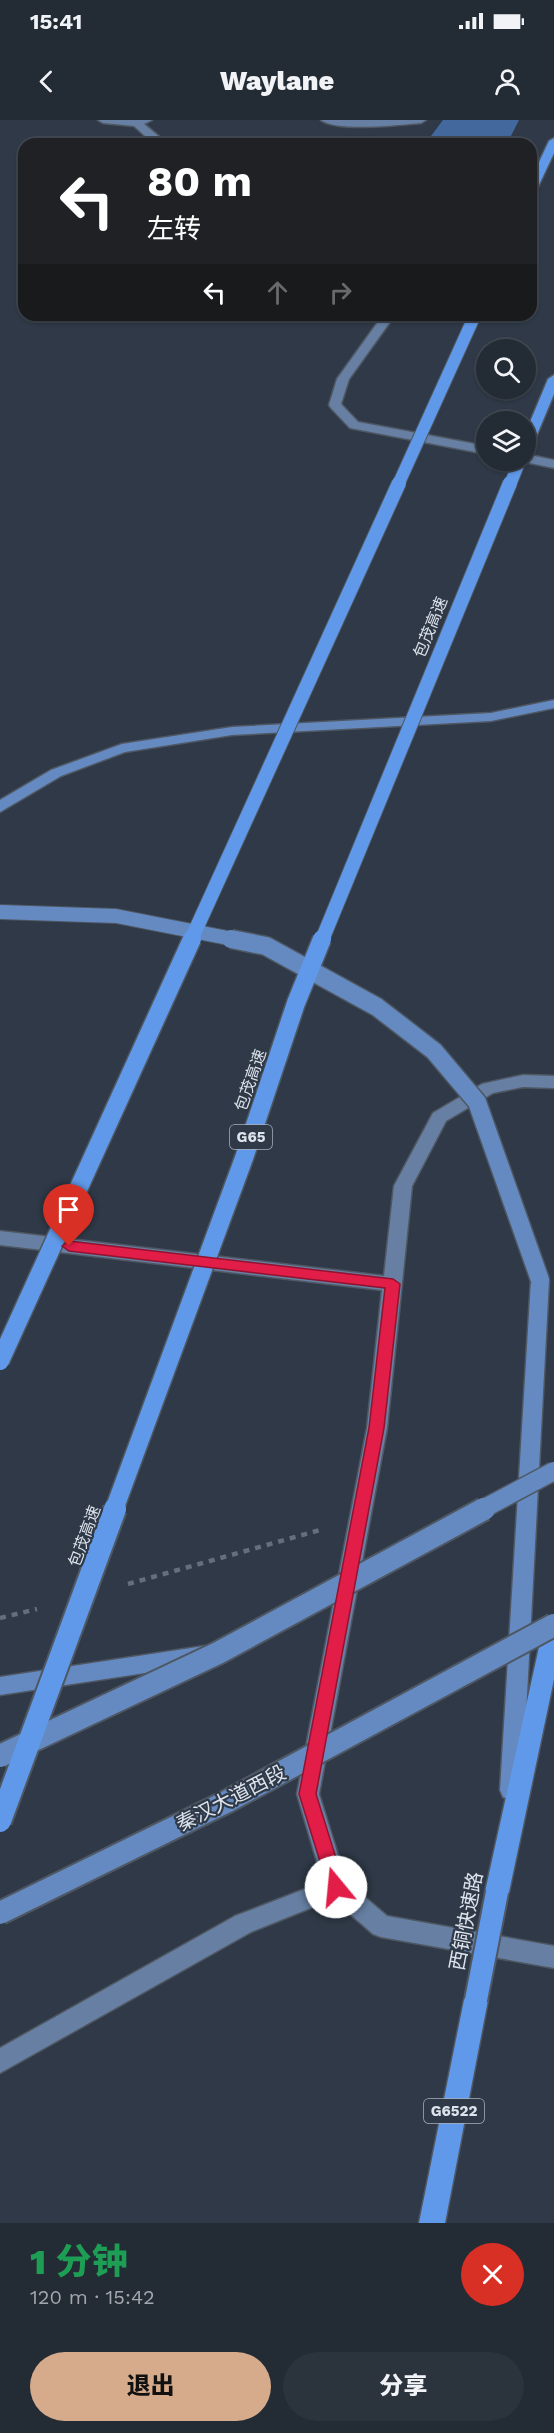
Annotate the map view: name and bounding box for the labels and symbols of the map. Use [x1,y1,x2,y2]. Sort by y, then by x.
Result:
street label: 包茂高速 [410,594,451,660]
street label: 包茂高速 [231,1047,270,1114]
road number: G65 [230,1125,272,1149]
pin [43,1184,94,1246]
street label: 包茂高速 [65,1503,104,1569]
street label: 秦汉大道西段 [172,1760,290,1836]
position arrow [304,1855,368,1919]
street label: 西铜快速路 [445,1870,487,1972]
road number: G6522 [424,2099,484,2123]

